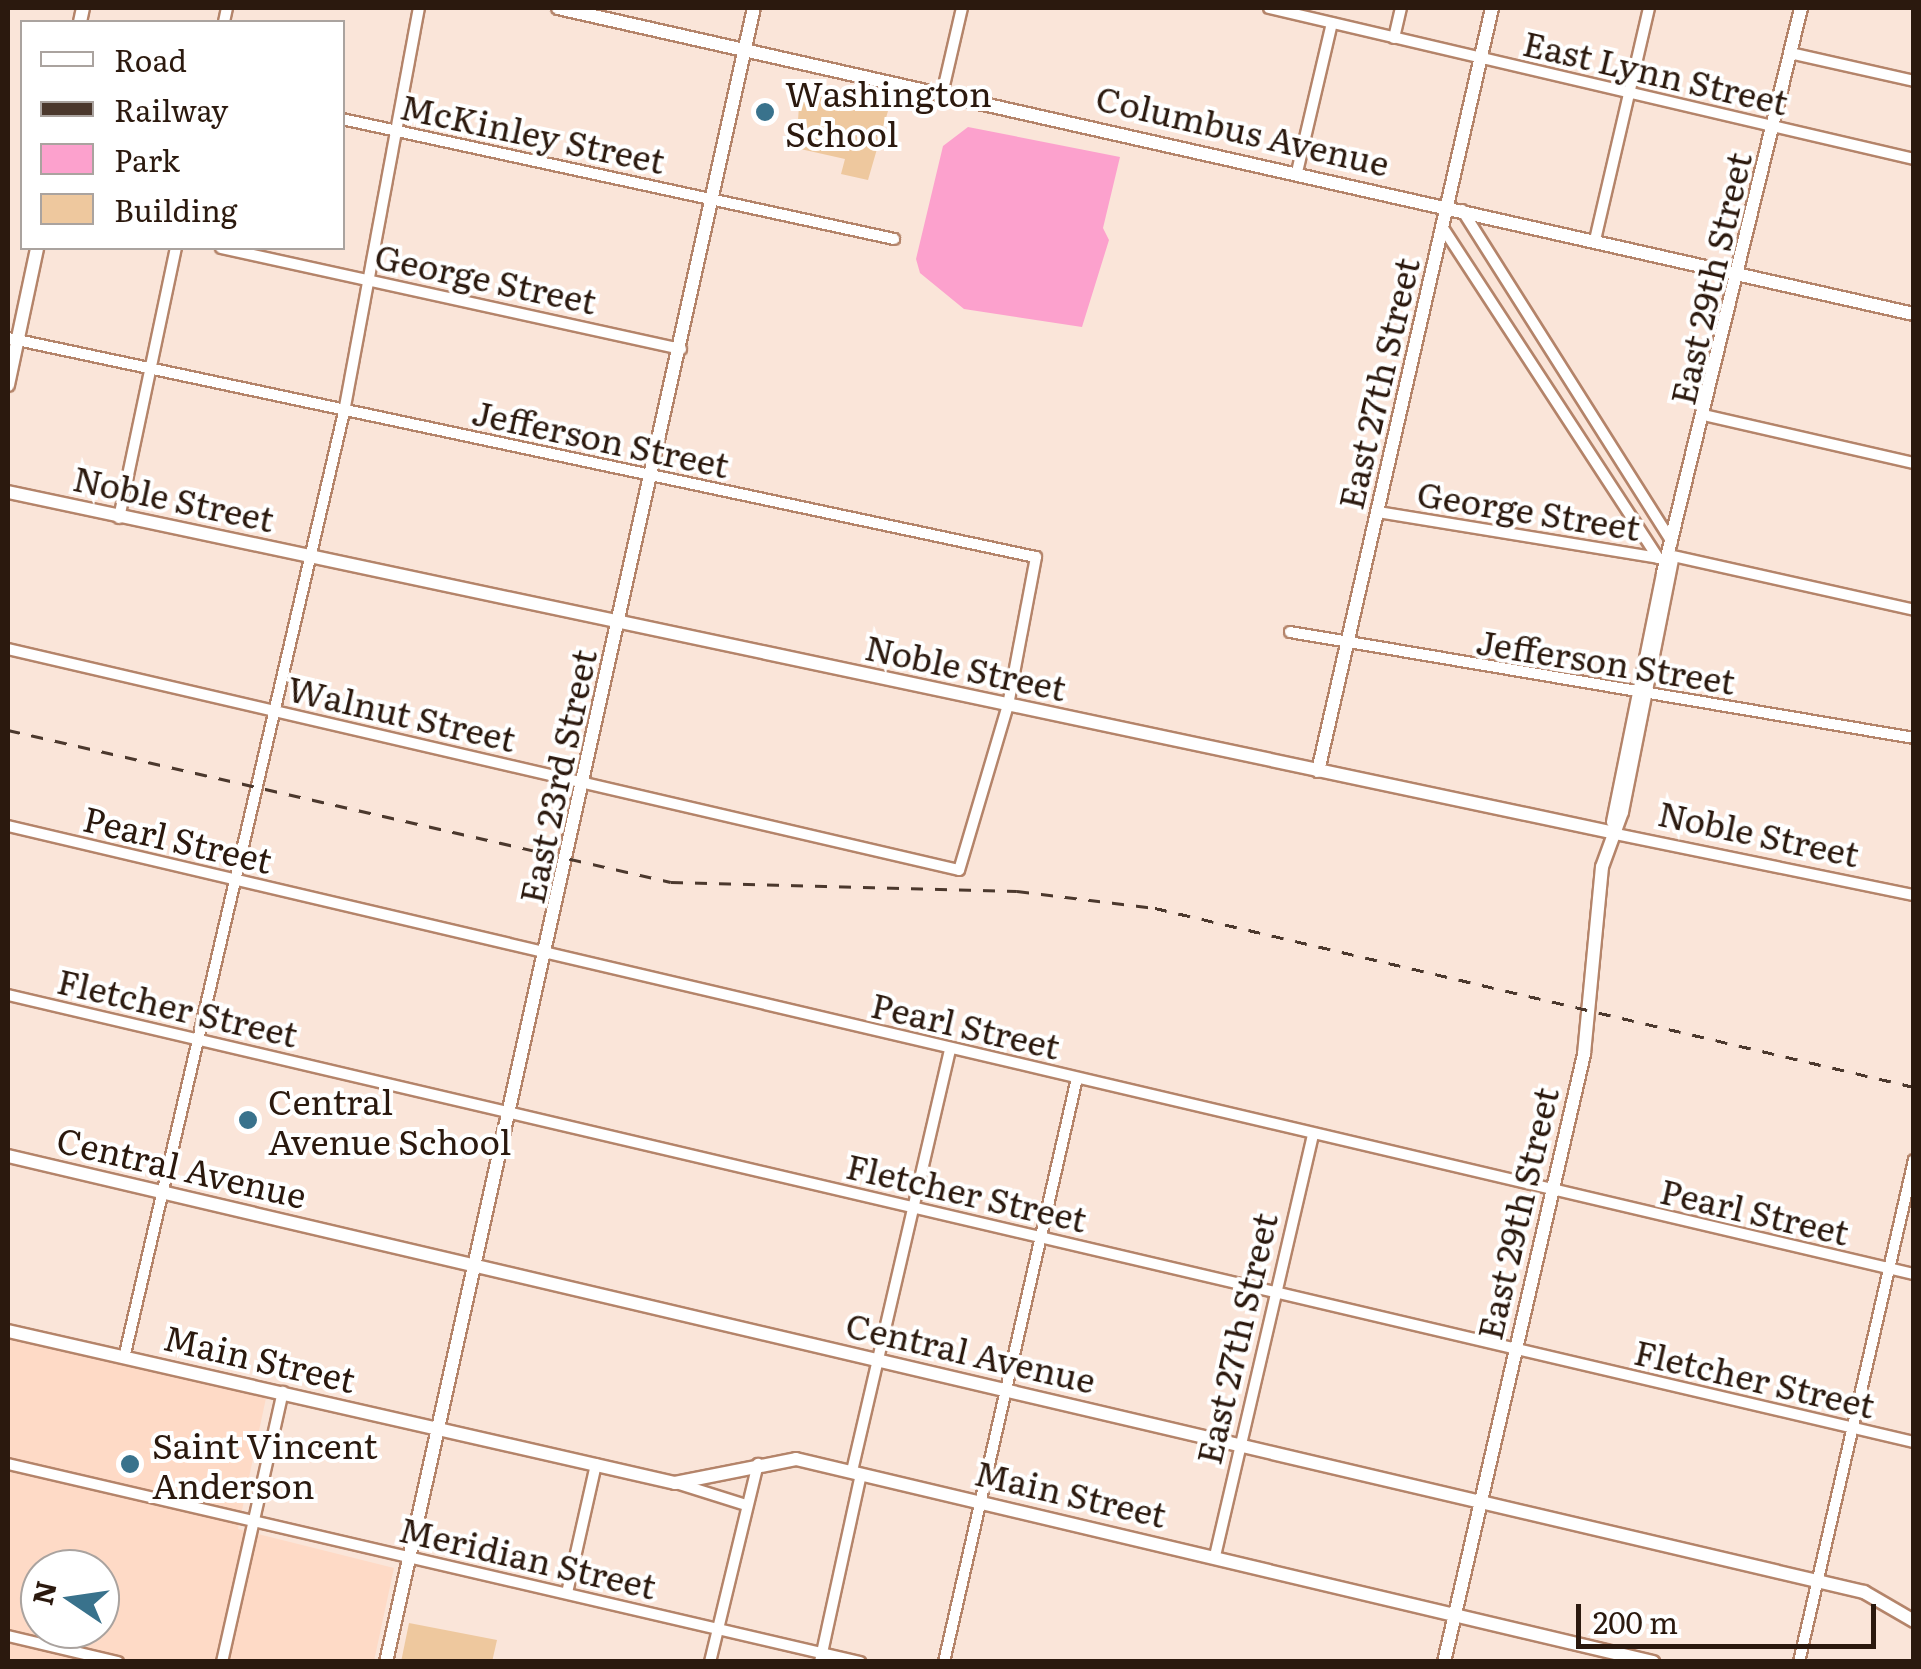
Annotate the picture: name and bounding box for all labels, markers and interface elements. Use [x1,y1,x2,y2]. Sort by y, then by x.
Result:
legend [20,20,345,250]
street label: East Lynn Street [1519,20,1793,122]
text: Road [114,37,187,81]
place label: Washington School [785,71,992,153]
street label: Columbus Avenue [1092,75,1394,183]
street label: McKinley Street [397,83,669,181]
text: Railway [114,87,228,131]
marker: Washington School [754,101,776,123]
text: Park [114,137,180,181]
street label: East 29th Street [1660,148,1758,408]
text: Building [114,187,238,231]
street label: George Street [371,233,601,321]
street label: East 27th Street [1328,253,1426,513]
street label: Jefferson Street [469,389,733,485]
street label: Noble Street [70,455,278,539]
street label: George Street [1414,471,1644,547]
street label: Jefferson Street [1473,619,1739,701]
street label: Noble Street [862,624,1070,708]
street label: East 23rd Street [509,645,603,907]
street label: Walnut Street [284,665,520,759]
street label: Noble Street [1655,790,1863,874]
street label: Pearl Street [80,796,276,880]
street label: Fletcher Street [54,958,302,1054]
street label: Pearl Street [868,982,1064,1066]
place label: Central Avenue School [268,1079,511,1161]
street label: East 29th Street [1467,1083,1565,1343]
marker: Central Avenue School [237,1109,259,1131]
street label: Central Avenue [53,1117,311,1215]
street label: Fletcher Street [843,1143,1091,1239]
street label: Pearl Street [1657,1168,1853,1252]
street label: East 27th Street [1186,1208,1284,1468]
street label: Central Avenue [842,1302,1100,1400]
street label: Main Street [160,1315,360,1399]
street label: Fletcher Street [1631,1329,1879,1425]
place label: Saint Vincent Anderson [152,1423,378,1505]
street label: Main Street [971,1450,1171,1534]
marker: Saint Vincent Anderson [117,1451,143,1477]
street label: Meridian Street [395,1506,661,1606]
north arrow [20,1549,120,1649]
text: N [20,1577,66,1609]
scale bar [1581,1584,1881,1646]
text: 200 m [1593,1599,1678,1643]

